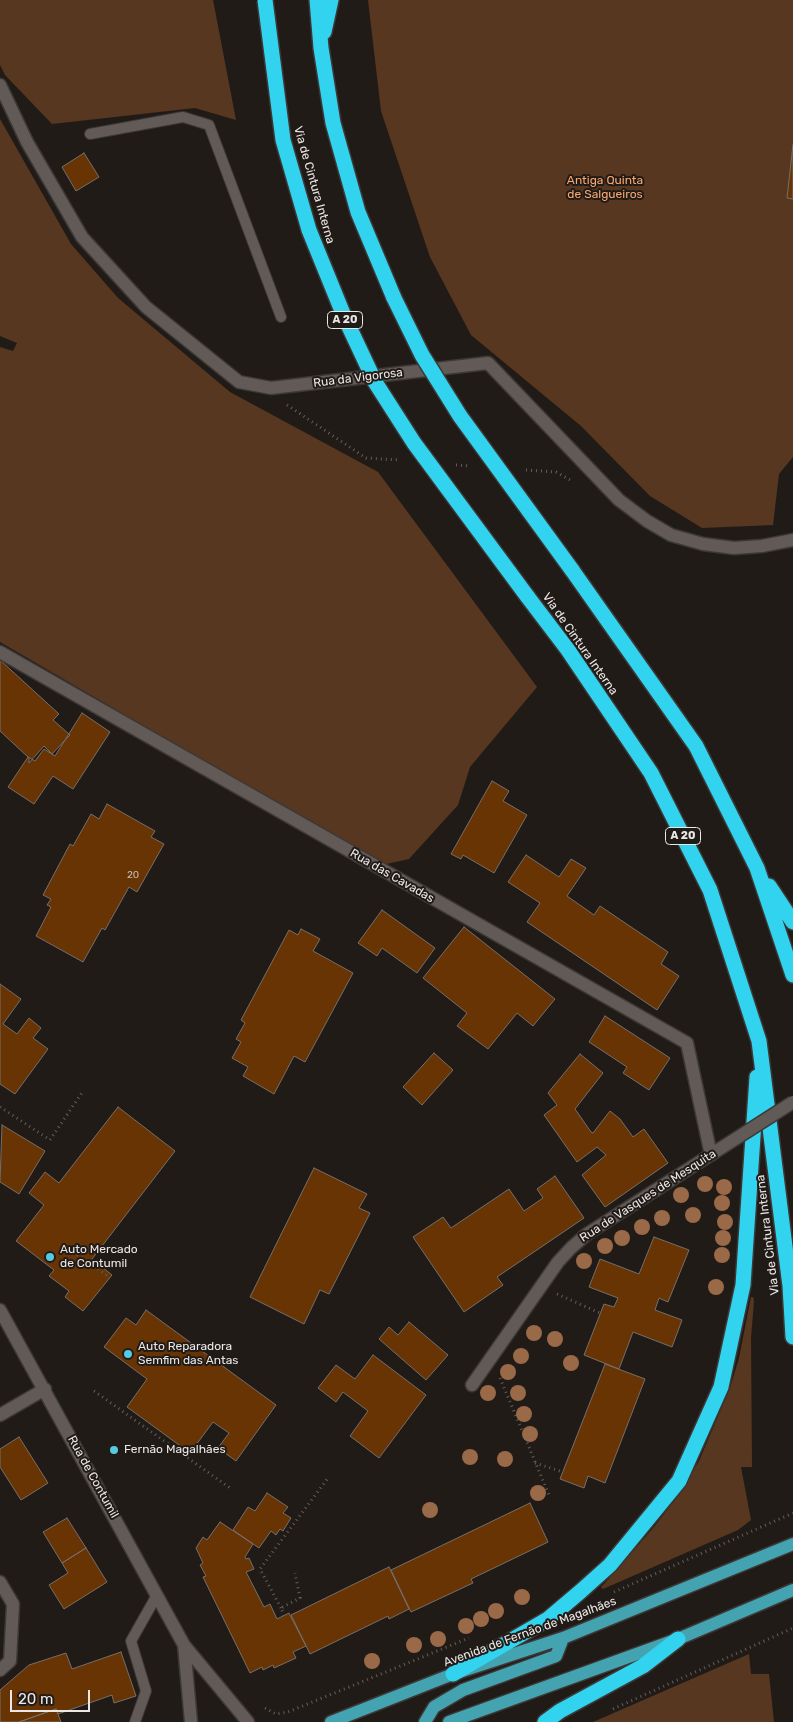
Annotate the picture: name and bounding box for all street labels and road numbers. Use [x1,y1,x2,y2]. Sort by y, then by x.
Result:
street label: Via de Cintura Interna [290,125,338,245]
road number: A 20 [328,312,362,328]
street label: Rua da Vigorosa [312,365,404,391]
street label: Via de Cintura Interna [539,590,621,698]
road number: A 20 [666,828,700,844]
street label: Rua das Cavadas [347,846,437,906]
street label: Rua de Vasques de Mesquita [577,1147,719,1245]
street label: Via de Cintura Interna [753,1174,783,1296]
street label: Rua de Contumil [64,1433,122,1521]
street label: Avenida de Fernão de Magalhães [442,1594,618,1670]

